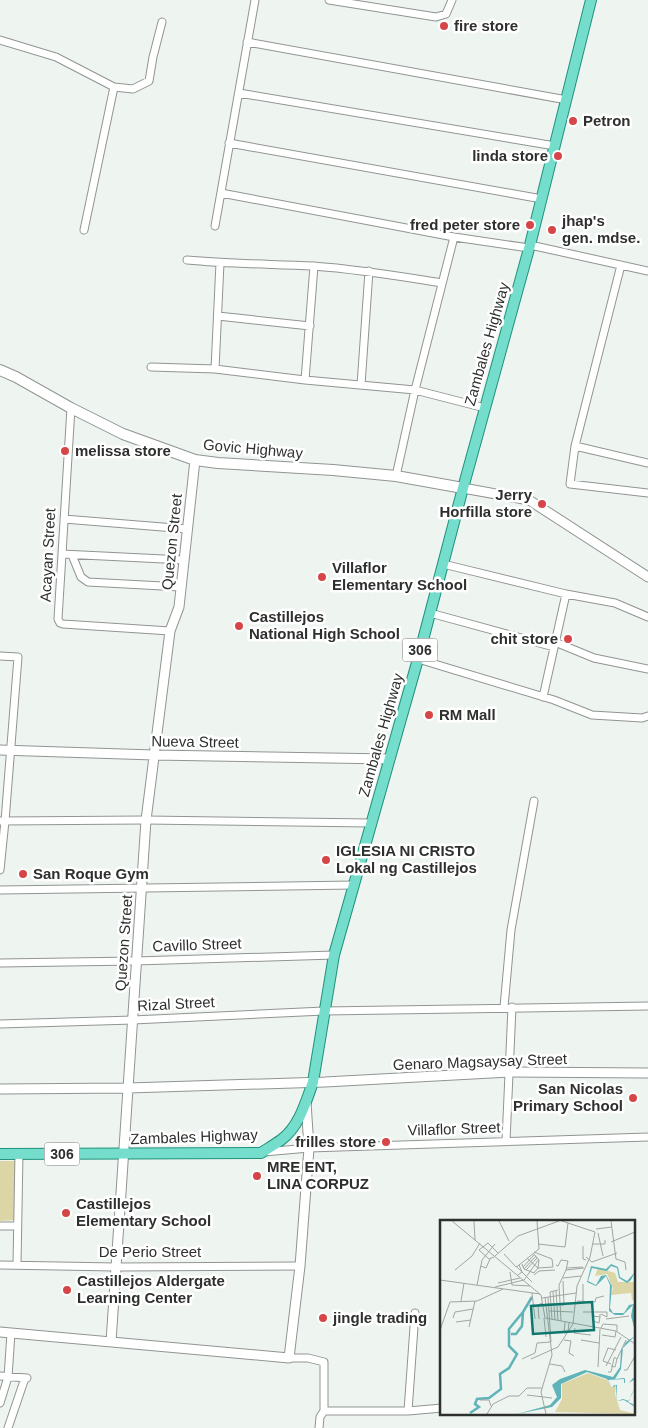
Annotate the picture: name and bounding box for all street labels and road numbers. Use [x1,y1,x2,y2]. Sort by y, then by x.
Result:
street label: Zambales Highway [461,280,512,408]
street label: Govic Highway [202,436,304,461]
street label: Quezon Street [158,492,185,591]
street label: Acayan Street [37,507,58,602]
road number: 306 [402,638,438,662]
street label: Zambales Highway [355,671,406,799]
street label: Nueva Street [151,732,240,751]
street label: Quezon Street [112,893,135,992]
street label: Cavillo Street [152,934,243,955]
street label: Rizal Street [137,993,216,1014]
street label: Genaro Magsaysay Street [393,1050,568,1073]
street label: Villaflor Street [407,1118,502,1139]
street label: Zambales Highway [130,1126,259,1147]
road number: 306 [44,1142,80,1166]
street label: De Perio Street [99,1243,202,1260]

